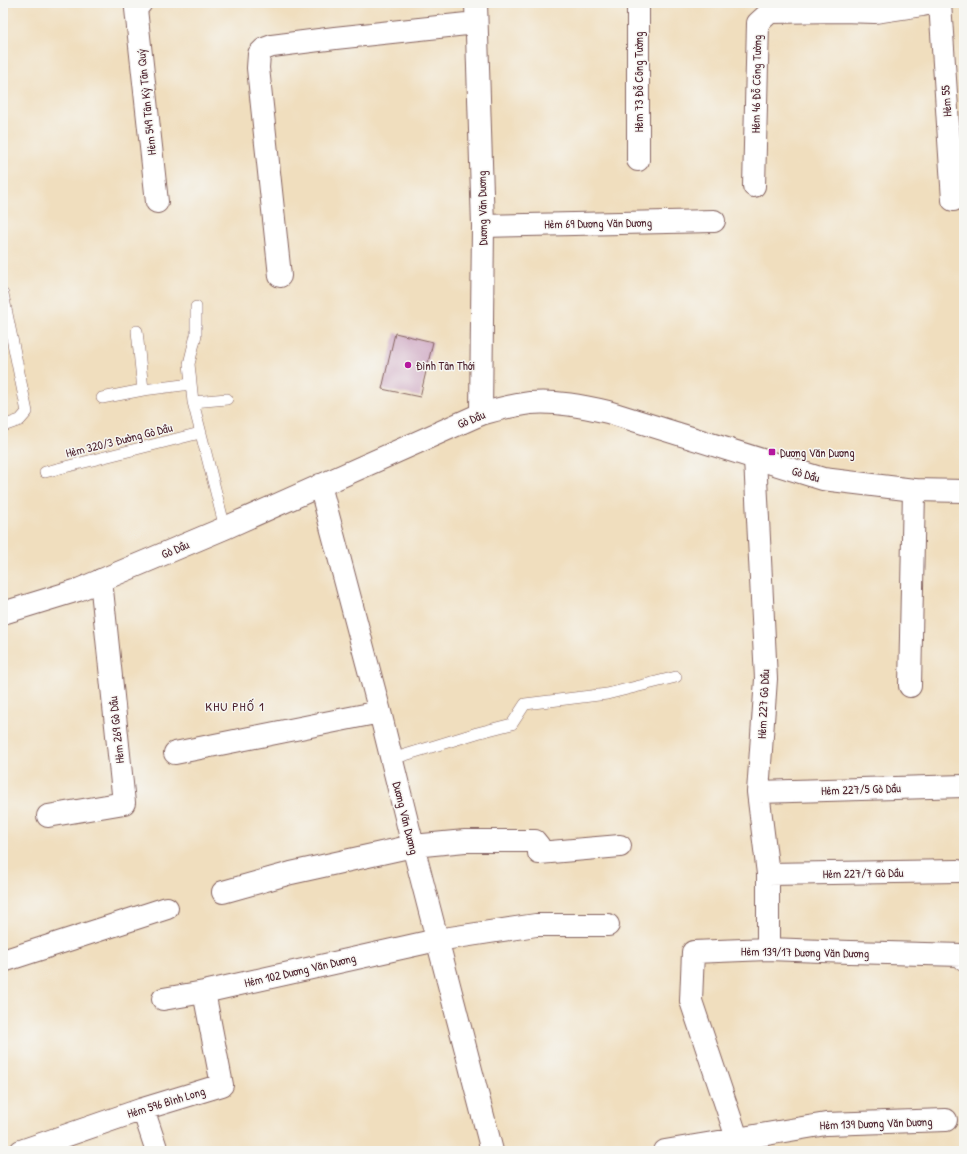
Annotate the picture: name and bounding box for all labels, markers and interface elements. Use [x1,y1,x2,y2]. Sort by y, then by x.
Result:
street label: Hẻm 73 Đỗ Công Tường [630,32,647,132]
street label: Hẻm 46 Đỗ Công Tường [747,35,765,133]
street label: Hẻm 549 Tân Kỳ Tân Quý [132,48,160,156]
street label: Hẻm 55 [936,85,956,117]
street label: Dương Văn Dương [473,171,491,245]
street label: Hẻm 69 Dương Văn Dương [544,214,652,232]
place label: Đình Tân Thới [416,357,475,374]
marker: Đình Tân Thới [403,360,413,370]
street label: Gò Dầu [455,406,488,432]
street label: Hẻm 320/3 Đường Gò Dầu [64,418,174,461]
place label: Dương Văn Dương [780,444,855,461]
marker: Dương Văn Dương [767,447,777,457]
street label: Gò Dầu [790,462,822,486]
street label: Gò Dầu [159,536,192,562]
street label: Hẻm 227 Gò Dầu [753,669,773,739]
street label: Hẻm 269 Gò Dầu [104,695,128,764]
district label: KHU PHỐ 1 [205,697,265,715]
street label: Hẻm 227/5 Gò Dầu [821,779,901,799]
street label: Dương Văn Dương [389,780,423,856]
street label: Hẻm 227/7 Gò Dầu [822,864,904,882]
street label: Hẻm 139/17 Dương Văn Dương [741,942,869,962]
street label: Hẻm 102 Dương Văn Dương [243,949,357,991]
street label: Hẻm 596 Bình Long [125,1082,207,1122]
street label: Hẻm 139 Dương Văn Dương [819,1113,933,1133]

